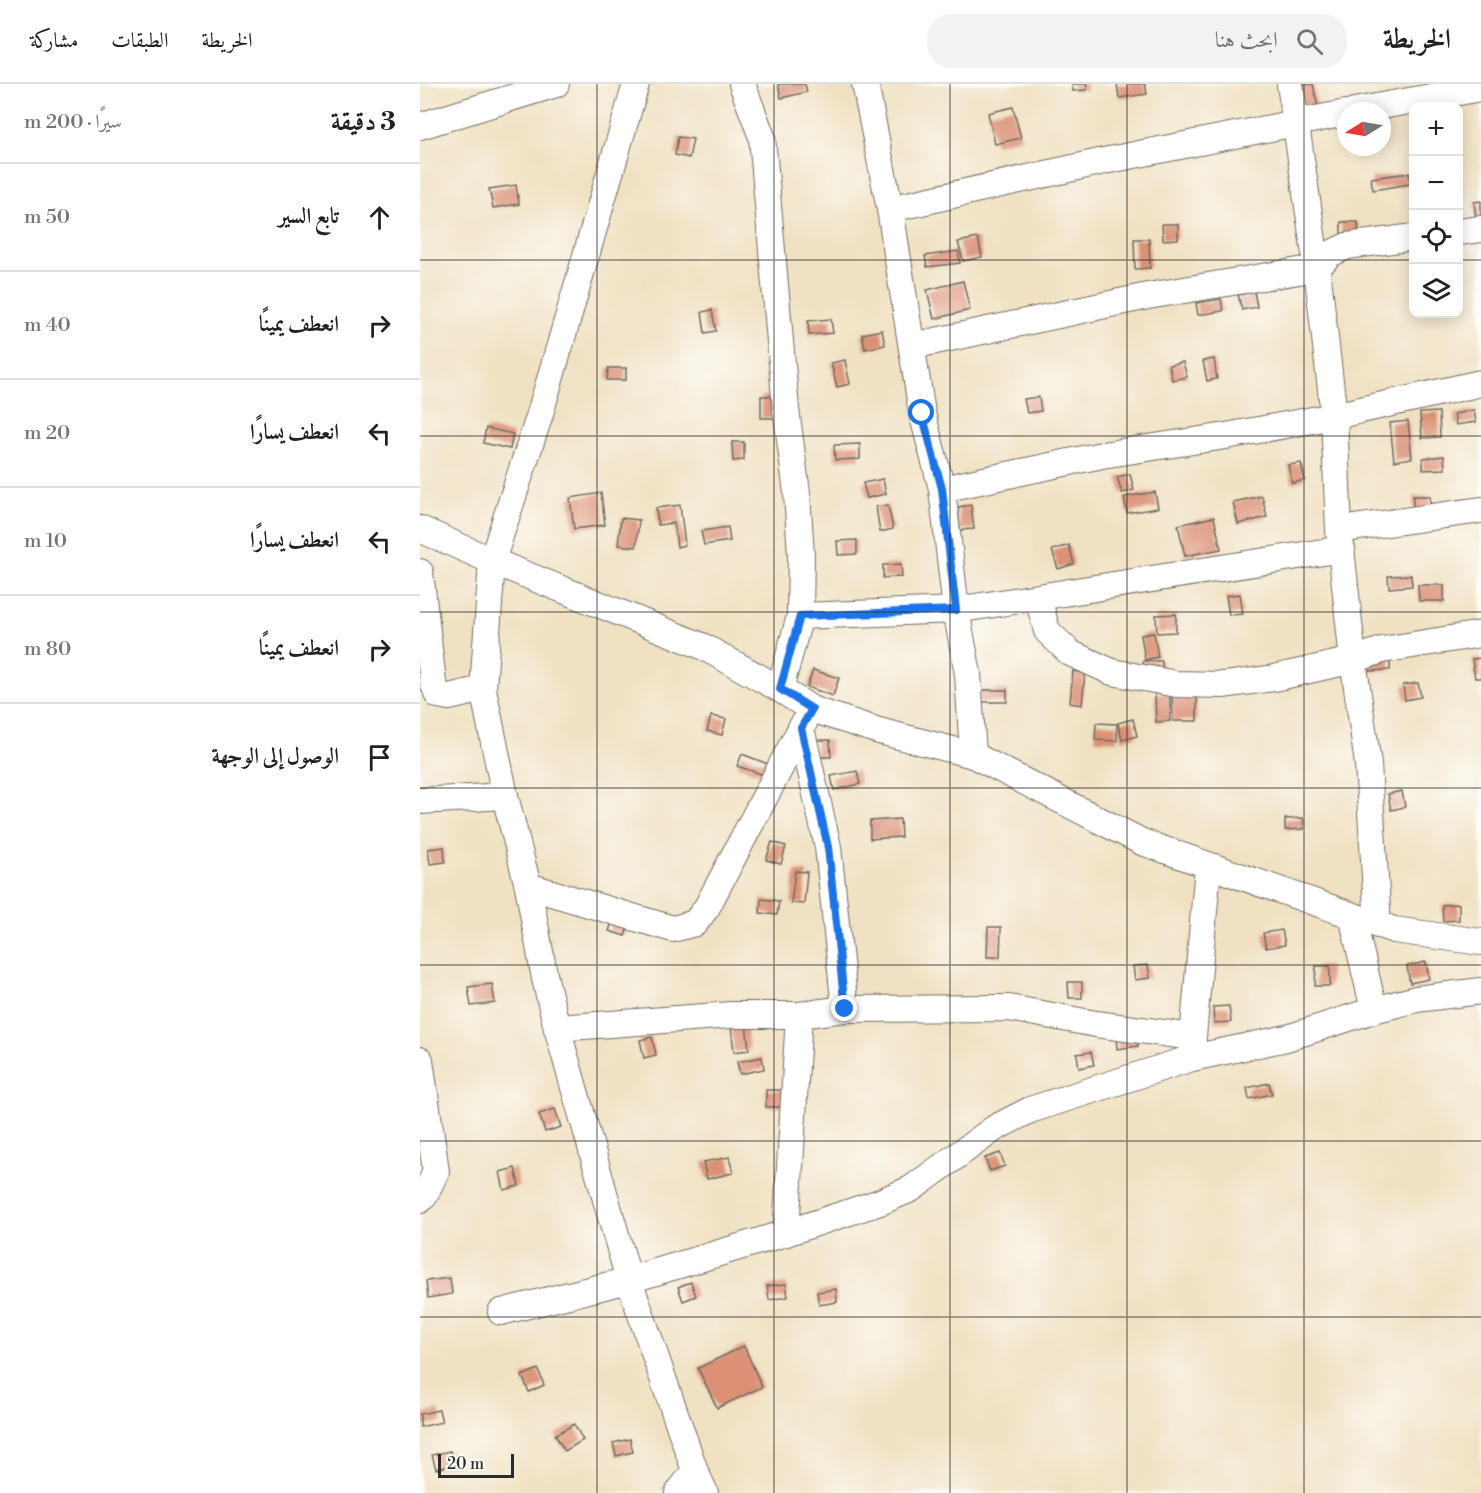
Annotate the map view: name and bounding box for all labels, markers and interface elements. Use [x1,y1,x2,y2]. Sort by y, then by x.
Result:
search box [927,14,1347,68]
text: الخريطة [1383,22,1451,57]
icon: search [1293,25,1326,58]
text: ابحث هنا [1215,27,1278,54]
text: مشاركة [30,28,78,54]
text: الطبقات [111,28,168,54]
text: الخريطة [201,28,253,54]
north arrow [1337,102,1391,156]
map controls [1409,102,1463,318]
button: + [1409,102,1463,156]
text: 3 دقيقة [331,106,396,138]
text: سيرًا · 200 m [24,110,122,135]
button: − [1409,156,1463,210]
icon: ahead [363,201,396,234]
text: تابع السير [278,203,339,230]
text: 50 m [24,205,70,230]
button: locate [1409,210,1463,264]
button: layers [1409,264,1463,318]
icon: right [363,309,396,342]
text: انعطف يمينًا [259,311,339,338]
text: 40 m [24,313,71,338]
route start [908,399,934,425]
icon: left [363,417,396,450]
text: انعطف يسارًا [250,419,339,446]
text: 20 m [24,421,70,446]
icon: left [363,525,396,558]
text: انعطف يسارًا [250,527,339,554]
text: 10 m [24,529,67,554]
icon: right [363,633,396,666]
text: انعطف يمينًا [259,635,339,662]
text: 80 m [24,637,71,662]
icon: arrive [363,741,396,774]
text: الوصول إلى الوجهة [211,743,339,770]
route end [831,995,857,1021]
scale bar [438,1451,514,1478]
text: 20 m [447,1454,484,1474]

